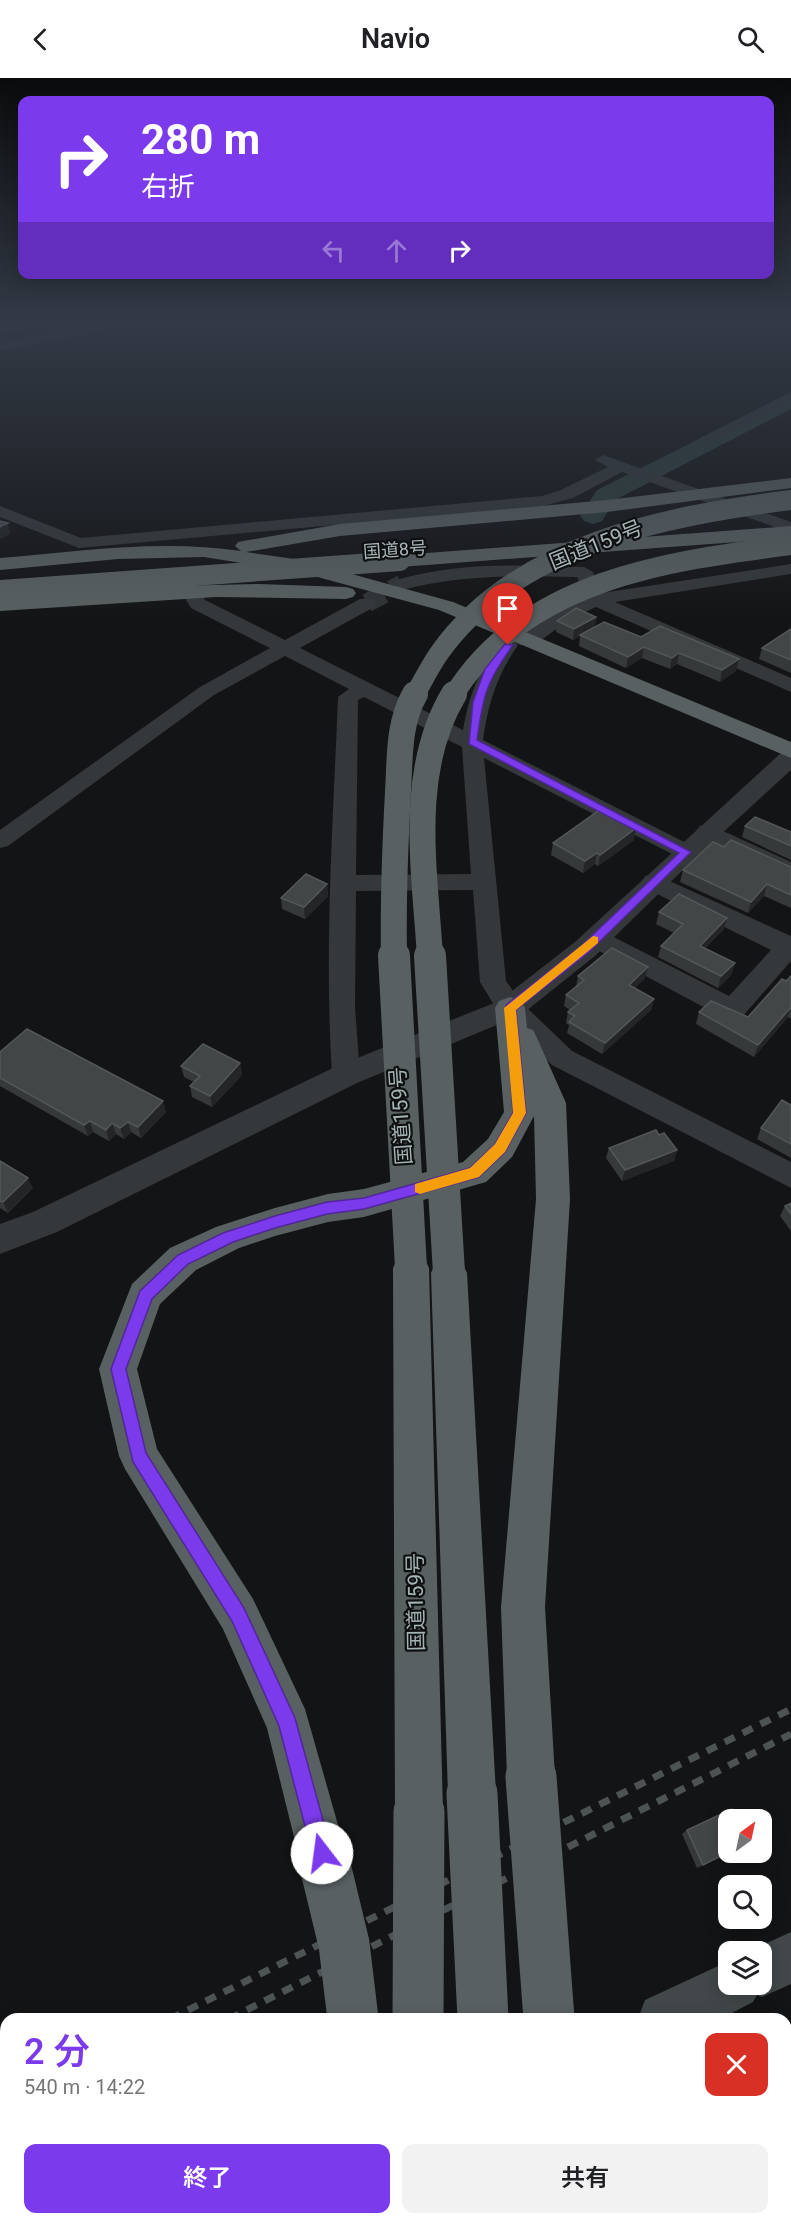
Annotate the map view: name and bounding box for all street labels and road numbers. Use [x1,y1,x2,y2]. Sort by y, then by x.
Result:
street label: 国道159号 [546,515,646,575]
street label: 国道8号 [362,537,428,562]
street label: 国道159号 [386,1066,416,1166]
street label: 国道159号 [403,1553,429,1651]

